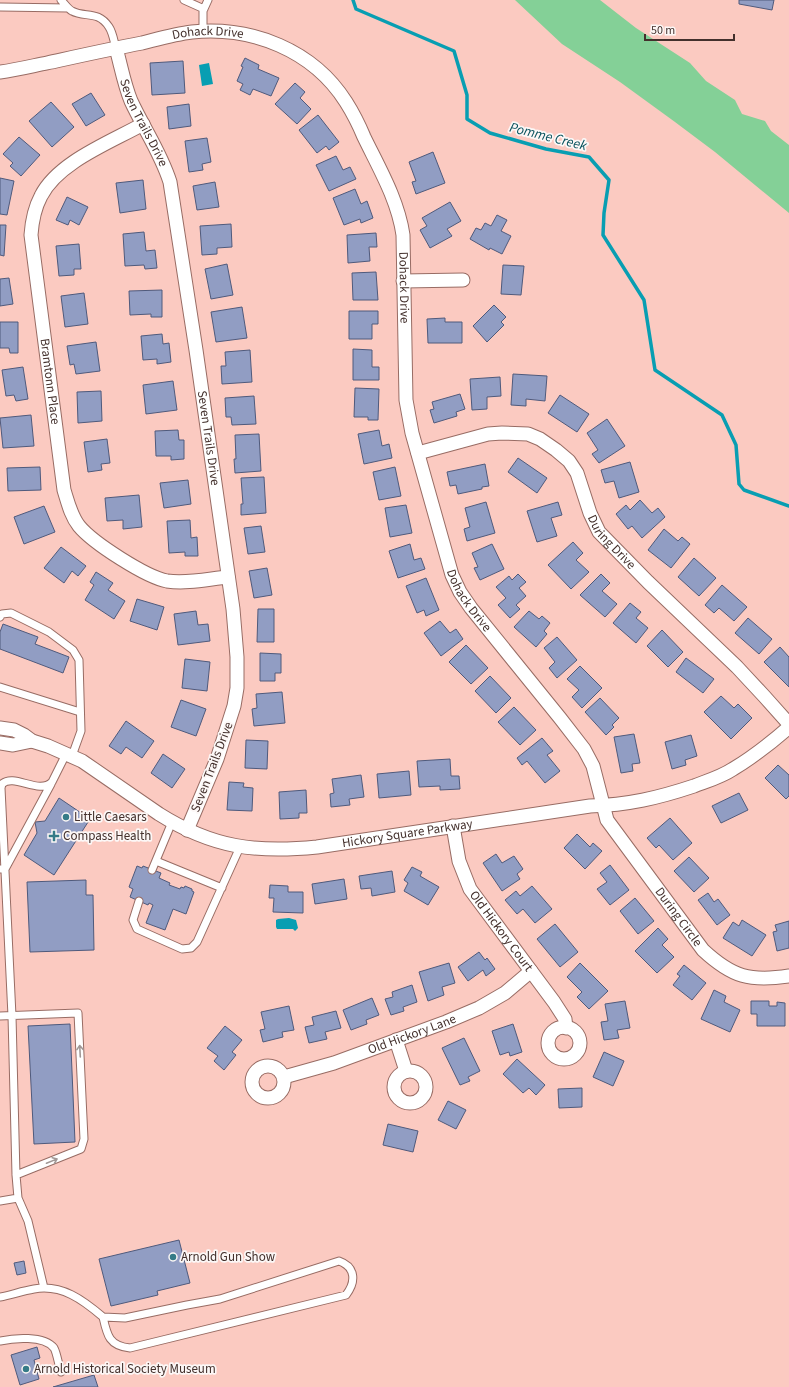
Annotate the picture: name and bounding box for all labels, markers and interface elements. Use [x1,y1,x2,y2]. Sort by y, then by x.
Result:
scale bar [645,16,734,42]
street label: Dohack Drive [170,22,245,44]
text: 50 m [651,22,675,39]
street label: Seven Trails Drive [115,77,172,169]
water label: Pomme Creek [507,118,589,156]
street label: Dohack Drive [394,251,414,324]
street label: Bramtonn Place [35,337,64,426]
street label: Seven Trails Drive [193,389,224,487]
street label: During Drive [583,512,640,573]
street label: Dohack Drive [442,567,496,636]
street label: Seven Trails Drive [186,719,238,815]
place label: Little Caesars [74,808,147,826]
marker: Little Caesars [61,812,71,822]
street label: Hickory Square Parkway [341,815,474,852]
place label: Compass Health [63,827,151,845]
marker: Compass Health [48,830,60,842]
street label: During Circle [651,883,707,950]
street label: Old Hickory Court [465,887,538,976]
street label: Old Hickory Lane [365,1010,459,1059]
one-way arrow [76,1045,84,1058]
one-way arrow [46,1156,58,1164]
place label: Arnold Gun Show [181,1248,276,1266]
marker: Arnold Gun Show [168,1252,178,1262]
place label: Arnold Historical Society Museum [34,1360,216,1378]
marker: Arnold Historical Society Museum [21,1364,31,1374]

